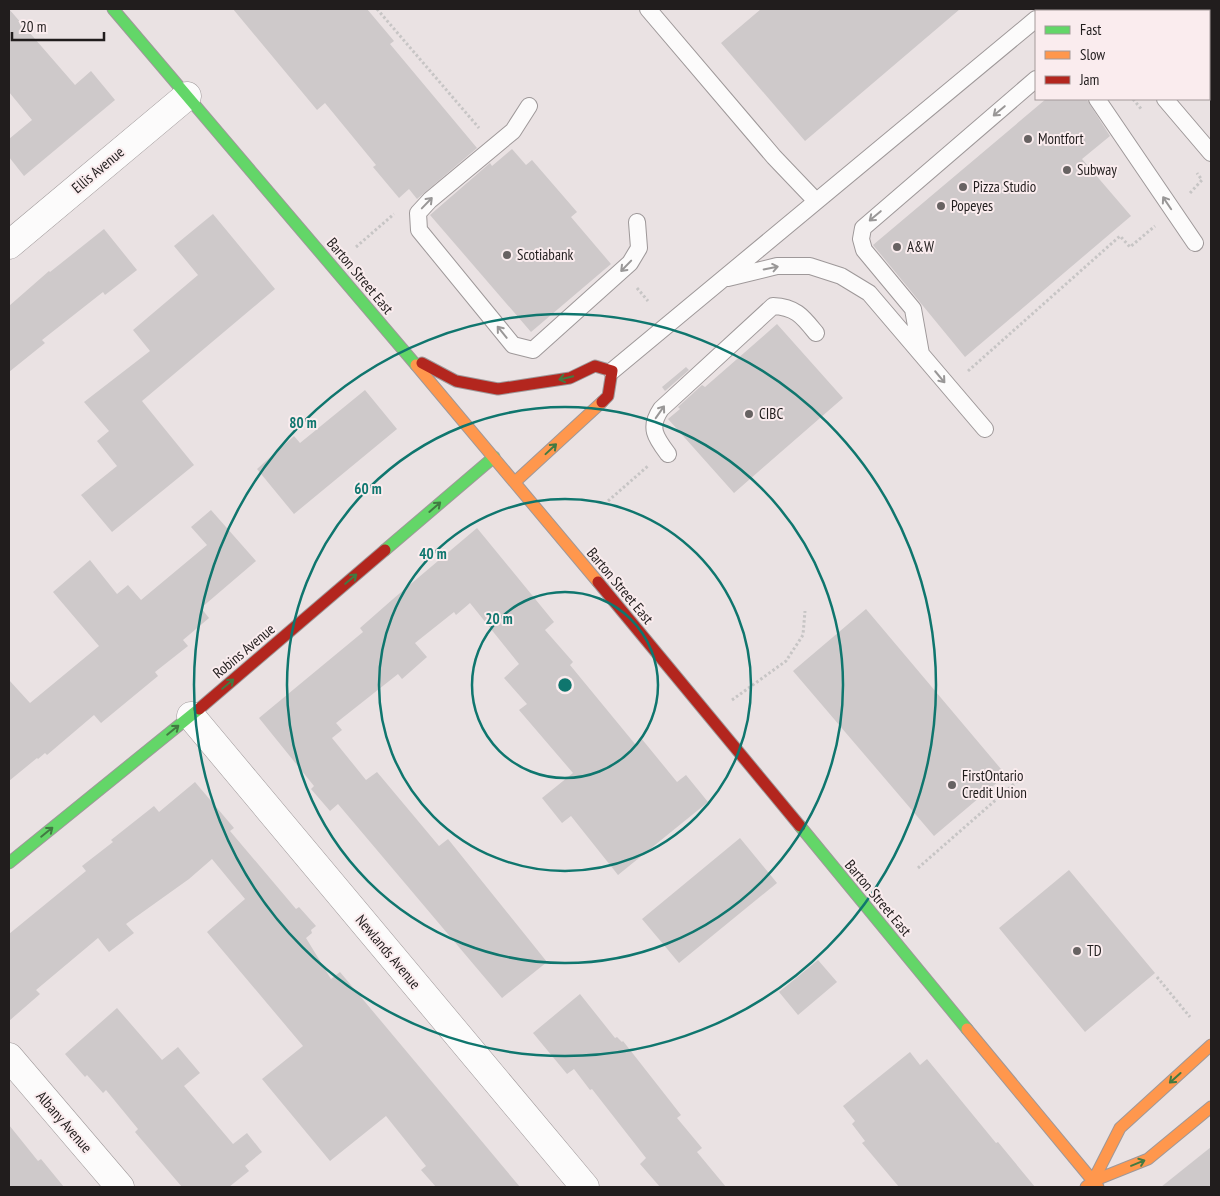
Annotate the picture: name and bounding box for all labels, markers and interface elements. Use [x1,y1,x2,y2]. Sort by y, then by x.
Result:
scale bar [12,10,105,42]
legend [1035,10,1210,100]
text: 20 m [20,17,46,36]
text: Fast [1080,20,1101,39]
text: Slow [1080,45,1105,64]
text: Jam [1079,70,1099,89]
one-way arrow [993,105,1006,116]
place label: Montfort [1038,129,1084,148]
marker: Montfort [1022,133,1034,145]
street label: Ellis Avenue [68,142,128,197]
place label: Subway [1077,160,1117,179]
marker: Subway [1061,164,1073,176]
place label: Pizza Studio [973,177,1036,196]
marker: Pizza Studio [957,181,969,193]
place label: Popeyes [951,196,993,215]
one-way arrow [1162,196,1172,210]
one-way arrow [421,197,433,209]
marker: Popeyes [935,200,947,212]
one-way arrow [869,210,882,222]
street label: Barton Street East [323,234,398,318]
place label: A&W [907,237,934,256]
marker: A&W [891,241,903,253]
place label: Scotiabank [517,245,573,264]
marker: Scotiabank [501,249,513,261]
one-way arrow [620,260,632,273]
one-way arrow [763,263,779,272]
one-way arrow [497,326,508,339]
one-way arrow [935,371,946,384]
one-way arrow [558,374,574,383]
place label: CIBC [759,404,783,423]
one-way arrow [655,405,665,419]
marker: CIBC [743,408,755,420]
text: 80 m [289,413,317,432]
one-way arrow [544,443,557,455]
text: 60 m [354,479,382,498]
one-way arrow [428,502,441,513]
text: 40 m [419,544,447,563]
street label: Barton Street East [583,544,658,628]
one-way arrow [345,573,358,584]
text: 20 m [485,609,513,628]
street label: Robins Avenue [209,619,279,682]
centre of rings [556,676,574,694]
one-way arrow [221,679,234,690]
one-way arrow [166,724,179,735]
place label: FirstOntario Credit Union [962,766,1027,802]
marker: FirstOntario Credit Union [946,779,958,791]
one-way arrow [40,826,53,837]
street label: Barton Street East [841,856,916,940]
street label: Newlands Avenue [352,911,425,993]
place label: TD [1087,941,1102,960]
marker: TD [1071,945,1083,957]
one-way arrow [1169,1072,1182,1084]
street label: Albany Avenue [32,1087,96,1156]
one-way arrow [1130,1157,1145,1167]

